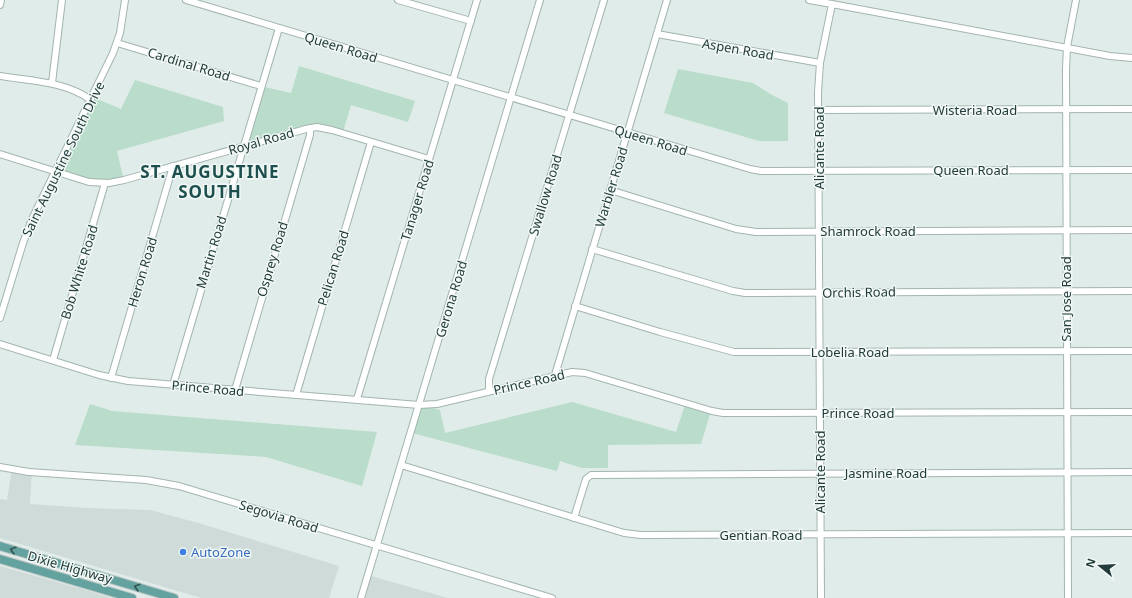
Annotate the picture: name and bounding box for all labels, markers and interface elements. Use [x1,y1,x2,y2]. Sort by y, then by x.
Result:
street label: Queen Road [302,27,380,67]
street label: Aspen Road [701,34,775,64]
street label: Cardinal Road [146,43,232,85]
street label: Saint Augustine South Drive [18,78,108,240]
street label: Wisteria Road [933,101,1017,119]
street label: Alicante Road [810,106,828,190]
street label: Queen Road [612,120,690,160]
street label: Royal Road [226,123,296,159]
street label: Warbler Road [590,145,632,229]
street label: Swallow Road [524,152,566,238]
street label: Tanager Road [396,157,438,243]
district label: ST. AUGUSTINE SOUTH [140,160,280,203]
street label: Queen Road [933,161,1009,179]
street label: Martin Road [191,213,231,291]
street label: Osprey Road [252,219,292,299]
street label: Shamrock Road [820,222,916,240]
street label: Bob White Road [56,223,102,321]
street label: Pelican Road [313,228,353,308]
street label: Heron Road [123,235,161,309]
street label: San Jose Road [1057,256,1075,342]
street label: Gerona Road [431,258,471,340]
street label: Orchis Road [822,282,896,302]
street label: Lobelia Road [811,343,889,361]
street label: Prince Road [491,365,567,399]
street label: Prince Road [171,376,245,400]
street label: Prince Road [822,404,894,422]
street label: Alicante Road [811,430,829,514]
street label: Jasmine Road [843,464,927,482]
street label: Segovia Road [237,495,321,537]
street label: Gentian Road [720,526,802,544]
place label: AutoZone [191,543,251,561]
one-way arrow [10,546,17,555]
street label: Dixie Highway [26,546,115,588]
north arrow [1080,546,1120,586]
marker: AutoZone [178,547,188,557]
text: N [1081,556,1099,569]
one-way arrow [133,583,140,592]

